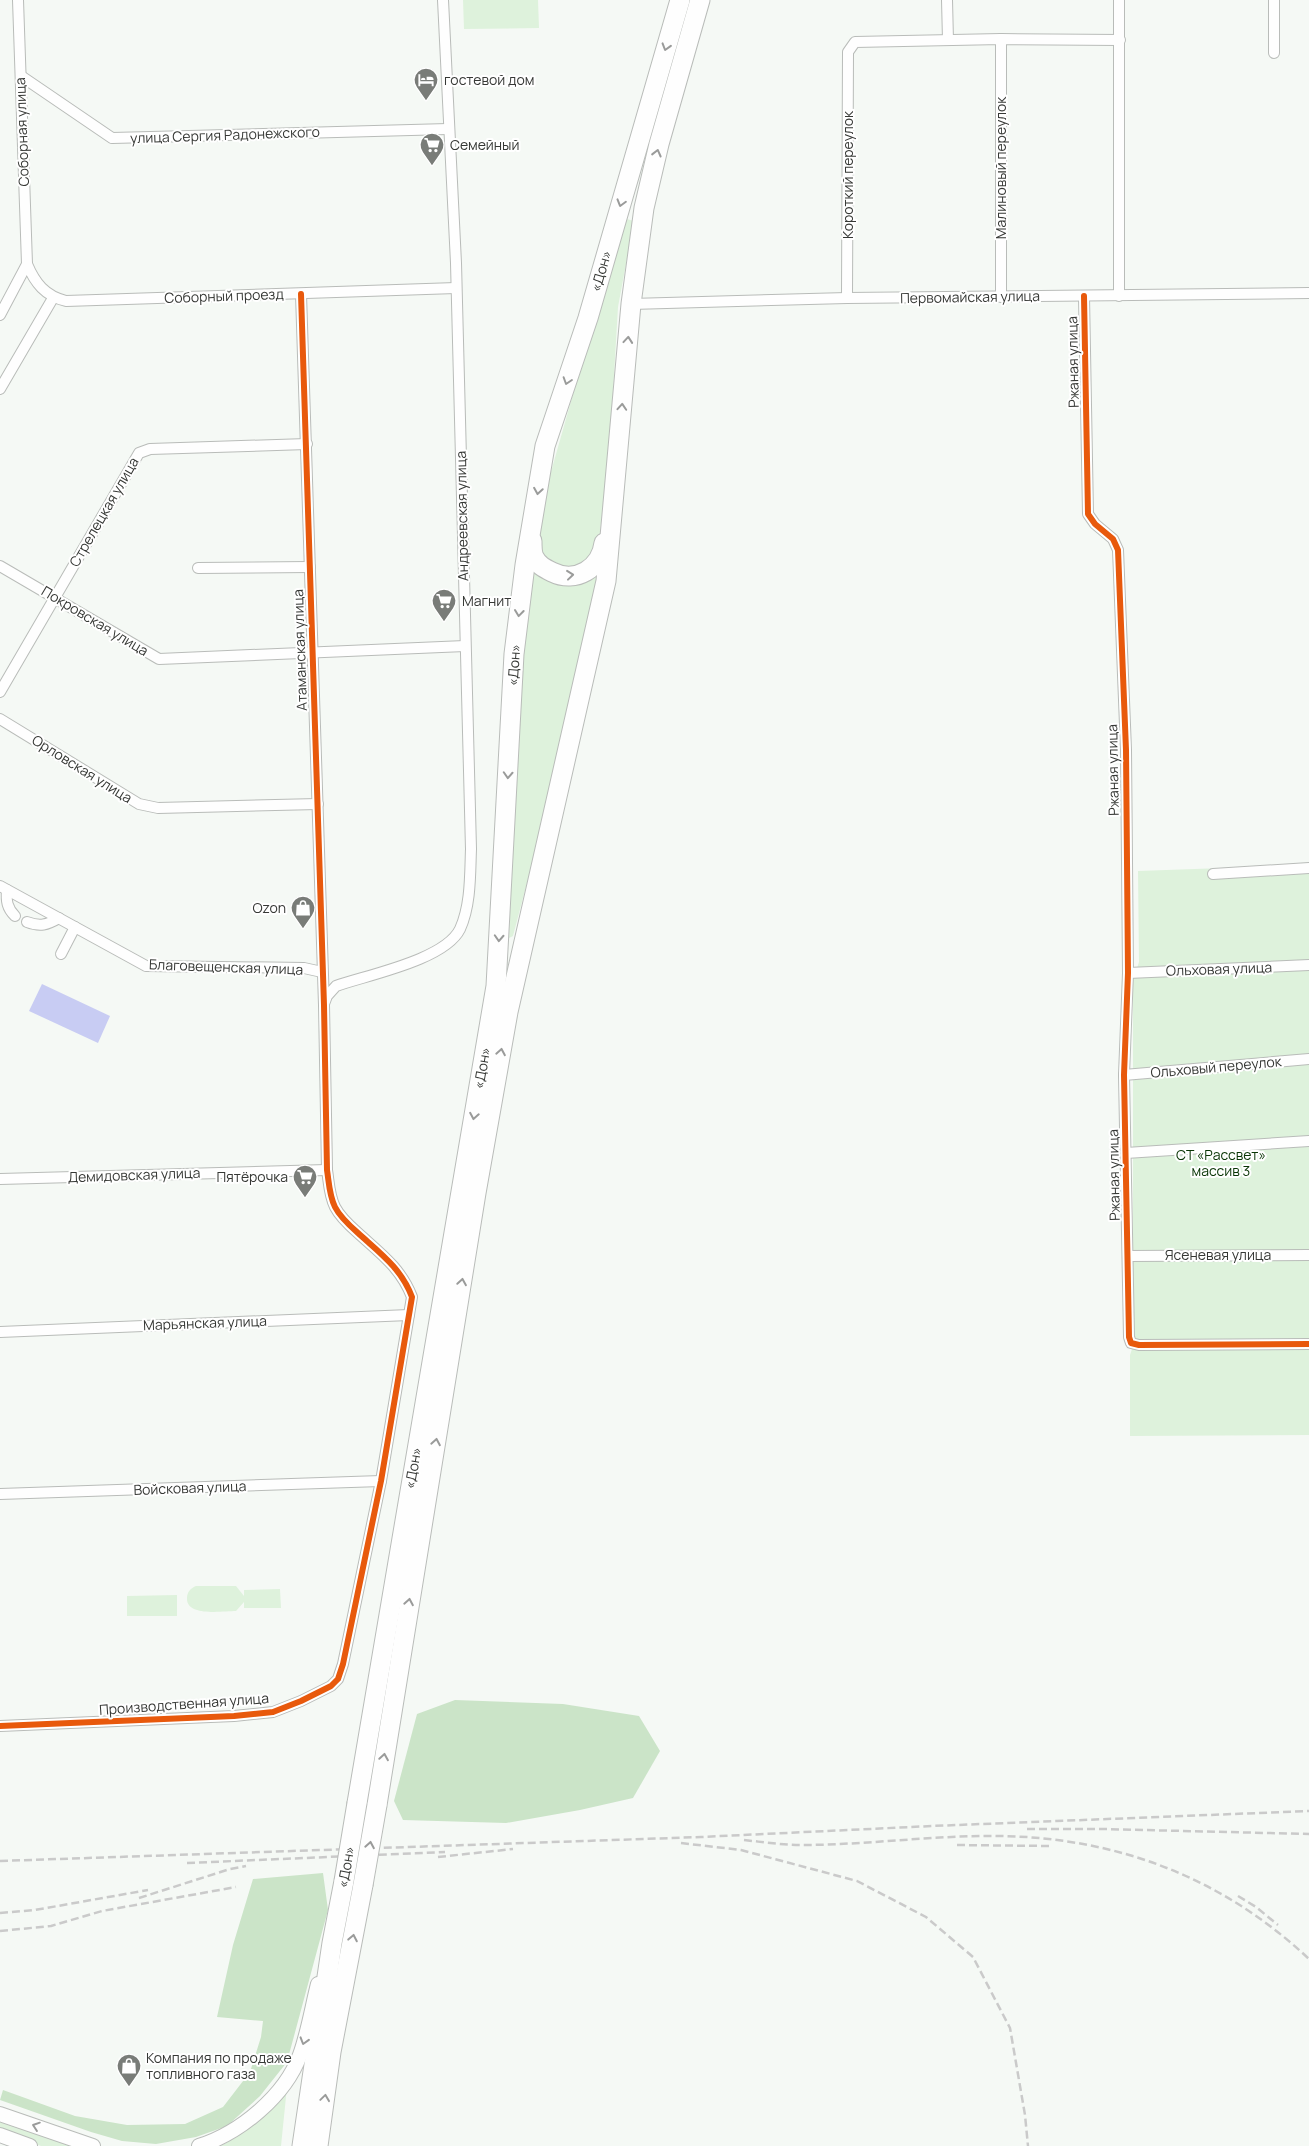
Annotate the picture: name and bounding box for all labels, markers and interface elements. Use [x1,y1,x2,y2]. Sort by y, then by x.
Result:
one-way arrow [662,42,672,50]
hotel icon: гостевой дом [413,67,439,101]
place label: гостевой дом [444,70,534,89]
street label: Соборная улица [10,77,33,187]
street label: Малиновый переулок [991,96,1010,239]
street label: Короткий переулок [838,110,857,239]
street label: улица Сергия Радонежского [130,122,320,147]
supermarket icon: Семейный [419,132,445,166]
place label: Семейный [450,135,519,154]
one-way arrow [651,148,662,157]
one-way arrow [616,198,626,206]
street label: «Дон» [586,248,615,294]
street label: Соборный проезд [164,284,284,307]
street label: Первомайская улица [900,286,1040,307]
street label: Ржаная улица [1062,316,1083,408]
one-way arrow [622,336,633,344]
one-way arrow [562,377,572,385]
one-way arrow [617,403,628,411]
street label: Андреевская улица [451,451,472,581]
street label: Стрелецкая улица [65,454,143,570]
one-way arrow [534,486,544,495]
one-way arrow [567,570,575,581]
street label: Покровская улица [38,581,152,660]
supermarket icon: Магнит [431,588,457,622]
street label: Атаманская улица [288,589,311,711]
place label: Магнит [462,591,511,610]
one-way arrow [514,610,525,618]
street label: «Дон» [503,643,524,687]
street label: Ржаная улица [1102,724,1123,816]
street label: Орловская улица [29,730,136,807]
one-way arrow [502,772,513,780]
shop icon: Ozon [290,895,316,929]
place label: Ozon [252,898,286,917]
one-way arrow [494,934,504,942]
street label: Благовещенская улица [149,954,304,979]
street label: Ольховая улица [1165,957,1272,980]
street label: «Дон» [469,1046,494,1090]
one-way arrow [495,1048,505,1057]
street label: Ольховый переулок [1150,1051,1283,1082]
one-way arrow [469,1111,479,1120]
street label: Ржаная улица [1103,1129,1124,1221]
park label: СТ «Рассвет» массив 3 [1176,1145,1266,1180]
street label: Демидовская улица [67,1163,201,1186]
supermarket icon: Пятёрочка [292,1164,318,1198]
place label: Пятёрочка [216,1167,288,1186]
street label: Ясеневая улица [1165,1245,1271,1264]
one-way arrow [457,1277,467,1286]
street label: Марьянская улица [143,1311,267,1334]
one-way arrow [431,1438,441,1446]
street label: «Дон» [400,1446,425,1490]
street label: Войсковая улица [133,1476,247,1499]
one-way arrow [403,1598,413,1607]
street label: Производственная улица [98,1688,270,1719]
one-way arrow [379,1753,389,1761]
one-way arrow [364,1841,374,1849]
street label: «Дон» [333,1845,358,1889]
one-way arrow [347,1933,358,1942]
one-way arrow [300,2036,310,2044]
place label: Компания по продаже топливного газа [146,2048,292,2083]
shop icon: Компания по продаже топливного газа [116,2053,142,2087]
one-way arrow [319,2093,329,2102]
one-way arrow [33,2122,41,2132]

